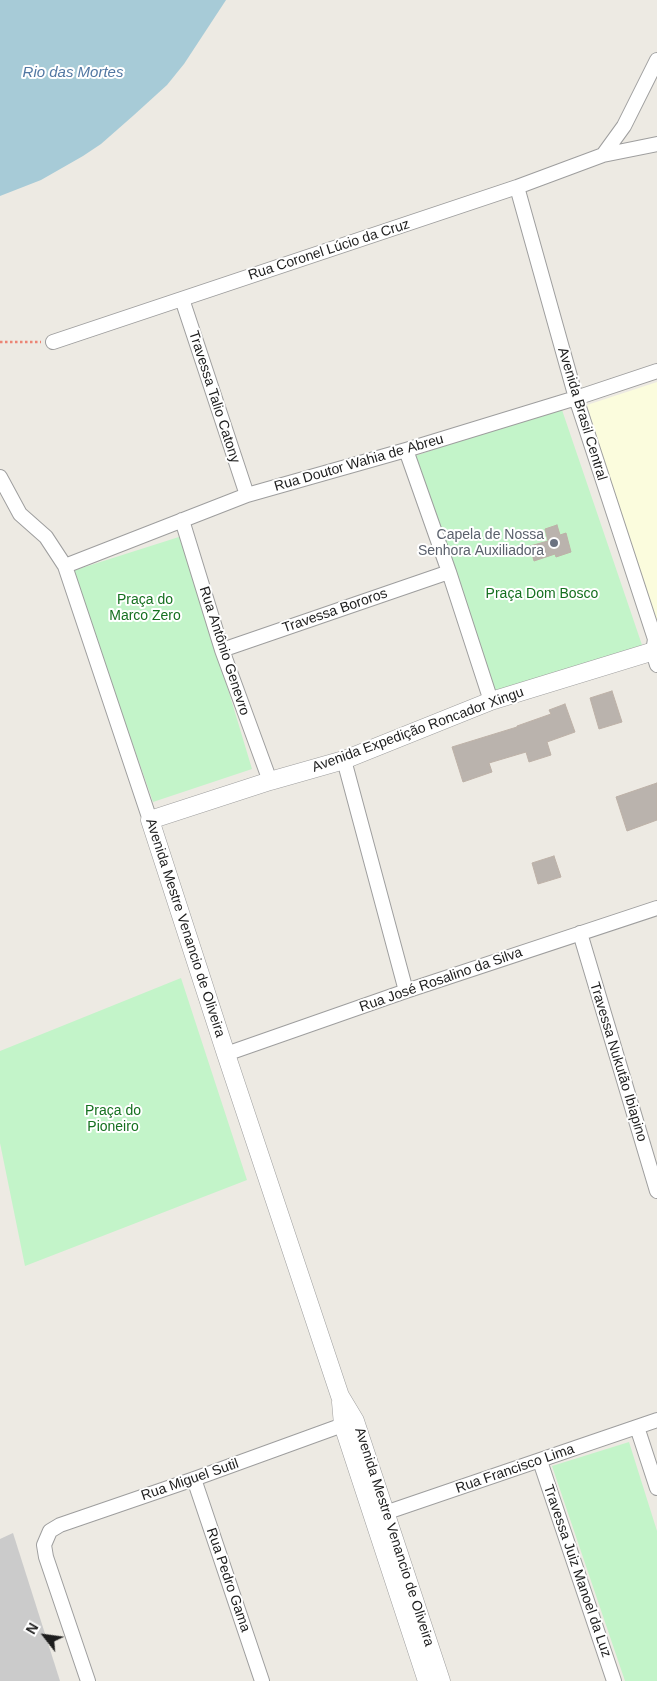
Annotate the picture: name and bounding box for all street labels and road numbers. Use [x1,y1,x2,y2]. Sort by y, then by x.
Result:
street label: Rua Coronel Lúcio da Cruz [246,216,412,284]
street label: Travessa Talio Catony [185,329,243,465]
street label: Avenida Brasil Central [554,345,610,483]
street label: Rua Doutor Wahia de Abreu [272,431,446,495]
street label: Rua Antônio Genevro [195,584,253,718]
street label: Travessa Bororos [280,585,390,637]
street label: Avenida Expedição Roncador Xingu [310,684,526,776]
street label: Avenida Mestre Venancio de Oliveira [142,816,228,1040]
street label: Rua José Rosalino da Silva [357,944,525,1016]
street label: Travessa Nukutão Ibiapino [586,980,650,1144]
street label: Avenida Mestre Venancio de Oliveira [351,1425,437,1649]
street label: Rua Francisco Lima [453,1441,577,1497]
street label: Rua Miguel Sutil [139,1455,241,1505]
street label: Travessa Juiz Manoel da Luz [540,1482,614,1660]
street label: Rua Pedro Gama [202,1526,254,1634]

